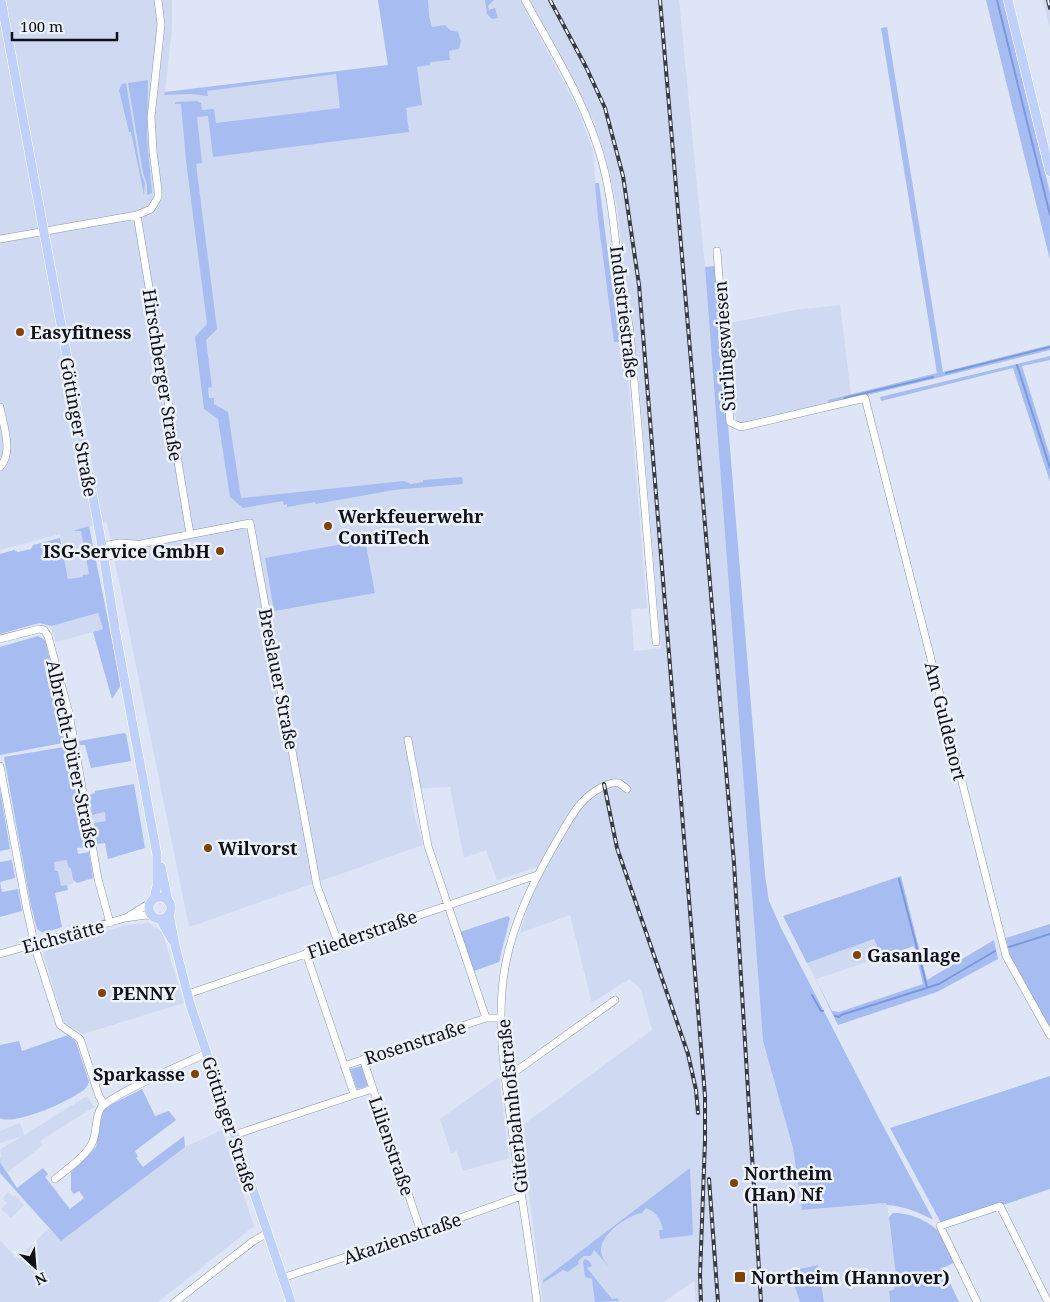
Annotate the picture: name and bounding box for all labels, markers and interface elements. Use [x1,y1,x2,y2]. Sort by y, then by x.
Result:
scale bar [12,10,118,42]
text: 100 m [20,16,63,36]
street label: Industriestraße [605,245,645,379]
street label: Sürlingswiesen [707,280,741,412]
street label: Hirschberger Straße [138,287,188,463]
place label: Easyfitness [30,320,132,344]
marker: Easyfitness [14,326,26,338]
street label: Göttinger Straße [55,355,103,499]
place label: Werkfeuerwehr ContiTech [338,504,484,549]
marker: Werkfeuerwehr ContiTech [322,520,334,532]
place label: ISG-Service GmbH [43,539,210,563]
marker: ISG-Service GmbH [214,545,226,557]
street label: Breslauer Straße [254,606,304,752]
street label: Albrecht-Dürer-Straße [41,658,105,850]
street label: Am Guldenort [920,659,972,783]
place label: Wilvorst [218,836,297,860]
marker: Wilvorst [202,842,214,854]
street label: Fliederstraße [304,904,420,964]
street label: Eichstätte [19,914,107,958]
place label: Gasanlage [867,943,961,967]
marker: Gasanlage [851,949,863,961]
place label: PENNY [112,981,177,1005]
marker: PENNY [96,987,108,999]
street label: Rosenstraße [361,1014,469,1070]
street label: Güterbahnhofstraße [491,1018,533,1194]
street label: Göttinger Straße [197,1053,263,1195]
place label: Sparkasse [93,1062,185,1086]
marker: Sparkasse [189,1068,201,1080]
street label: Lilienstraße [364,1093,420,1199]
place label: Northeim (Han) Nf [744,1161,833,1206]
marker: Northeim (Han) Nf [728,1177,740,1189]
street label: Akazienstraße [340,1207,464,1269]
north arrow [10,1242,60,1292]
place label: Northeim (Hannover) [751,1265,950,1289]
text: N [32,1268,50,1290]
marker: Northeim (Hannover) [733,1270,747,1284]

